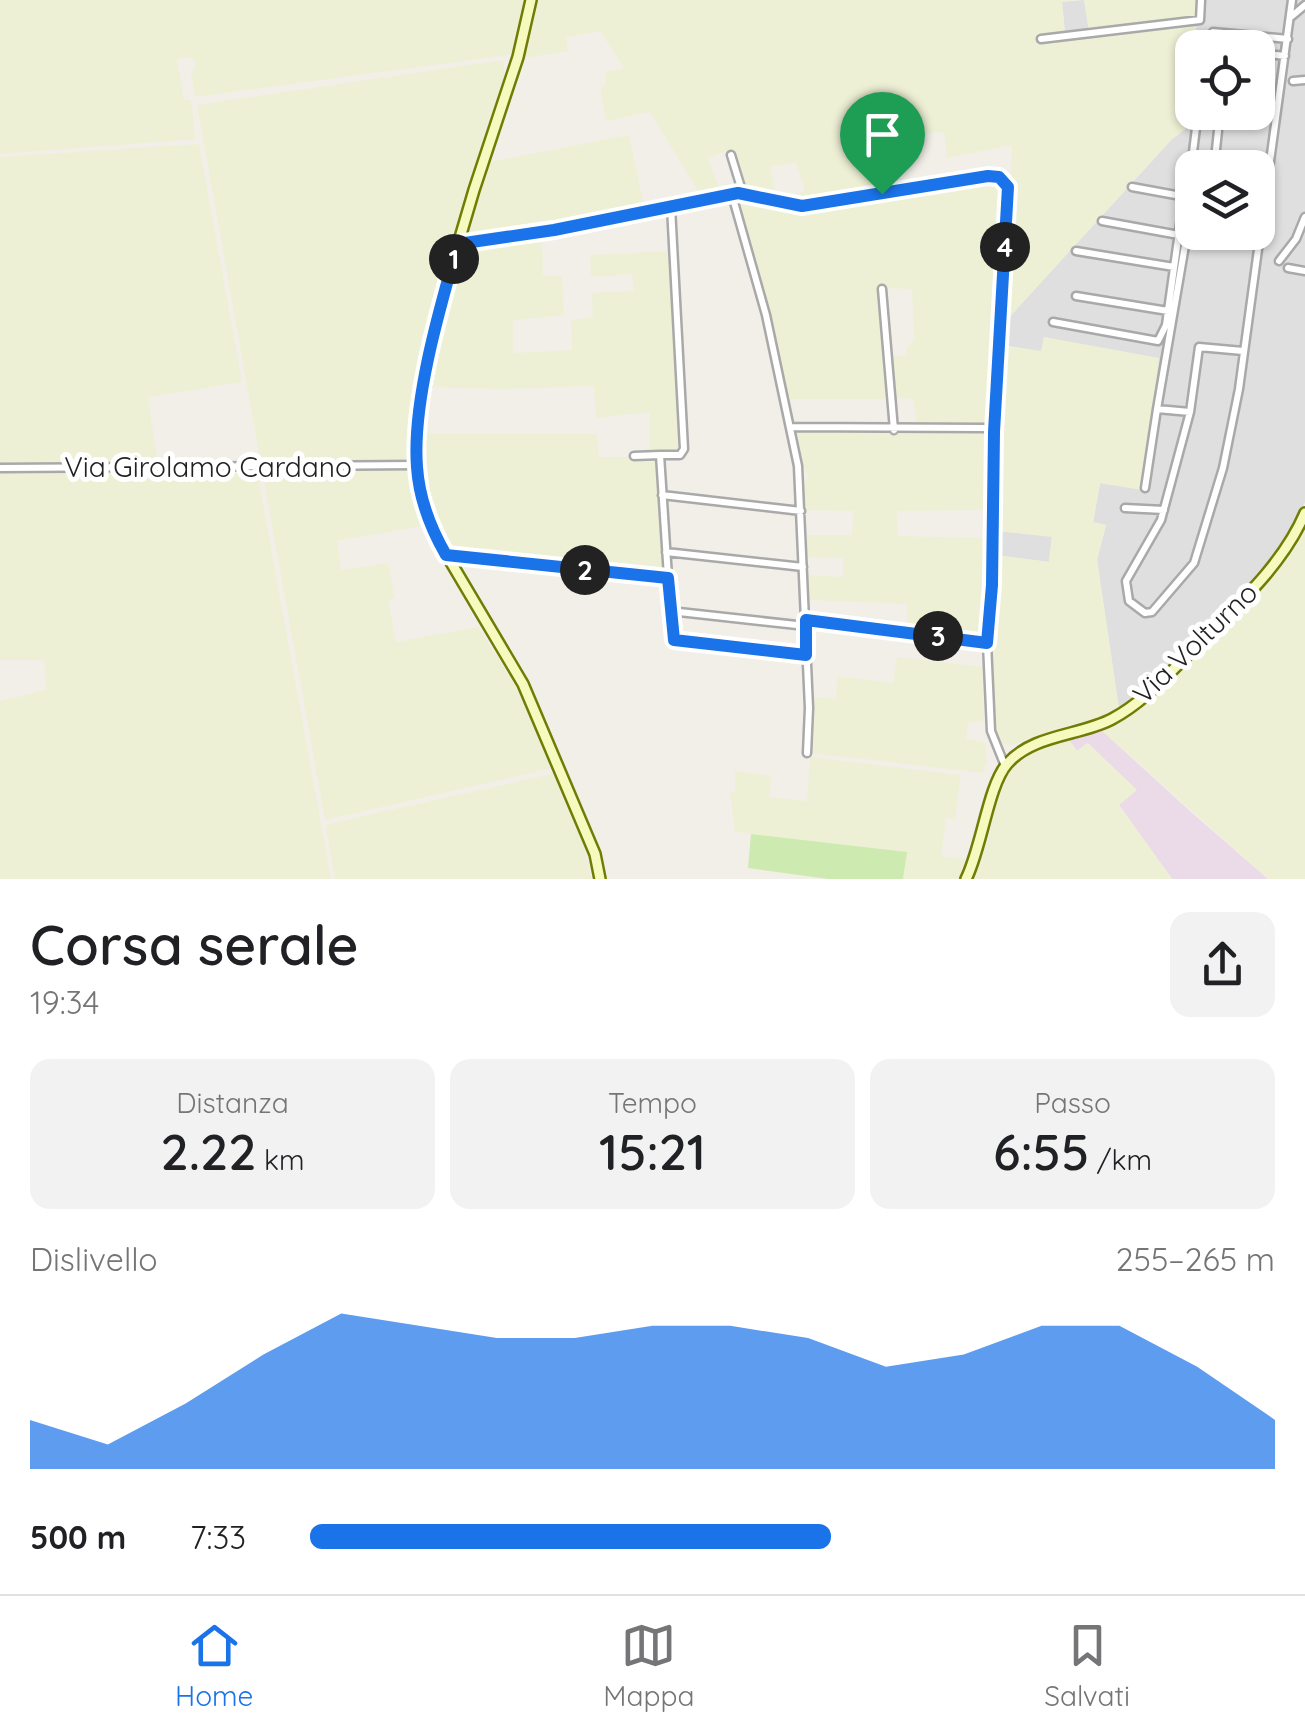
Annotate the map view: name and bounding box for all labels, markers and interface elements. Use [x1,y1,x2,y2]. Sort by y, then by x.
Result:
map controls [1175,30,1275,250]
button: locate [1175,30,1275,130]
pin [840,92,925,195]
icon: arrive [855,107,910,162]
button: layers [1175,150,1275,250]
pin: 4 [980,222,1030,272]
text: 4 [997,229,1013,264]
pin: 1 [429,234,479,284]
text: 1 [449,241,459,276]
street label: Via Girolamo Cardano [64,449,352,484]
pin: 2 [560,545,610,595]
text: 2 [577,552,593,587]
street label: Via Volturno [1125,575,1264,711]
pin: 3 [913,611,963,661]
text: 3 [930,618,946,653]
text: Corsa serale [30,910,358,979]
button: share [1170,912,1275,1017]
text: 19:34 [30,982,99,1022]
text: Distanza [176,1085,289,1120]
text: Tempo [608,1085,697,1120]
text: Passo [1034,1085,1111,1120]
text: 2.22 [160,1120,256,1183]
text: 15:21 [599,1120,706,1183]
text: 6:55 [993,1120,1089,1183]
text: km [256,1142,305,1177]
text: /km [1089,1142,1152,1177]
text: Dislivello [30,1239,158,1279]
text: 255–265 m [1116,1239,1275,1279]
text: 500 m [30,1517,126,1557]
text: 7:33 [190,1517,246,1557]
tab: Home [175,1618,253,1713]
tab: Mappa [603,1618,694,1713]
tab: Salvati [1044,1618,1130,1713]

